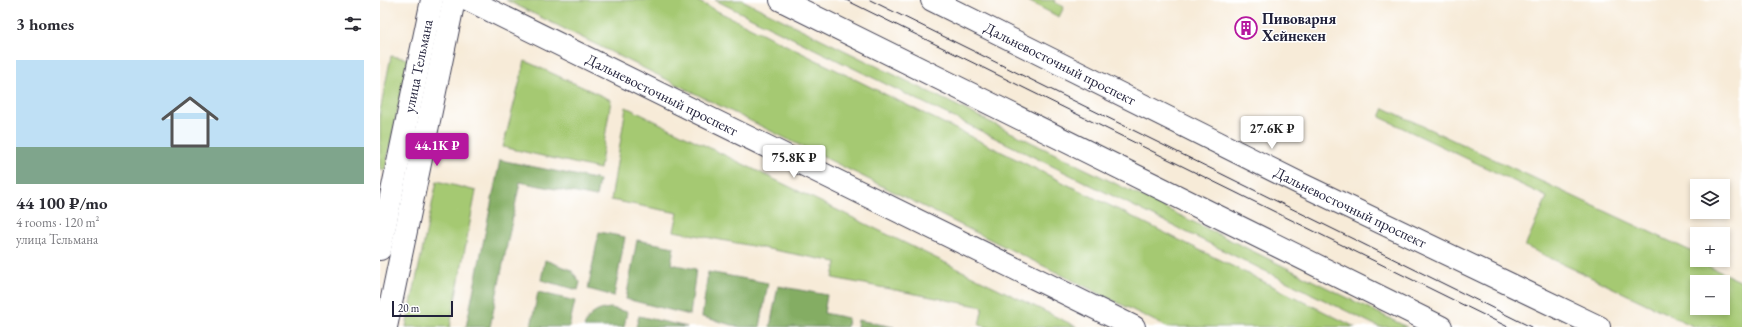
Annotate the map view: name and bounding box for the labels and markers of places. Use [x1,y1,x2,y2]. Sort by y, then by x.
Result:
place label: Пивоварня Хейнекен [1261,9,1336,45]
building icon: Пивоварня Хейнекен [1233,15,1259,41]
pin: 27.6K ₽ [1235,116,1309,150]
pin: 44.1K ₽ [400,133,474,167]
pin: 75.8K ₽ [757,145,831,179]

